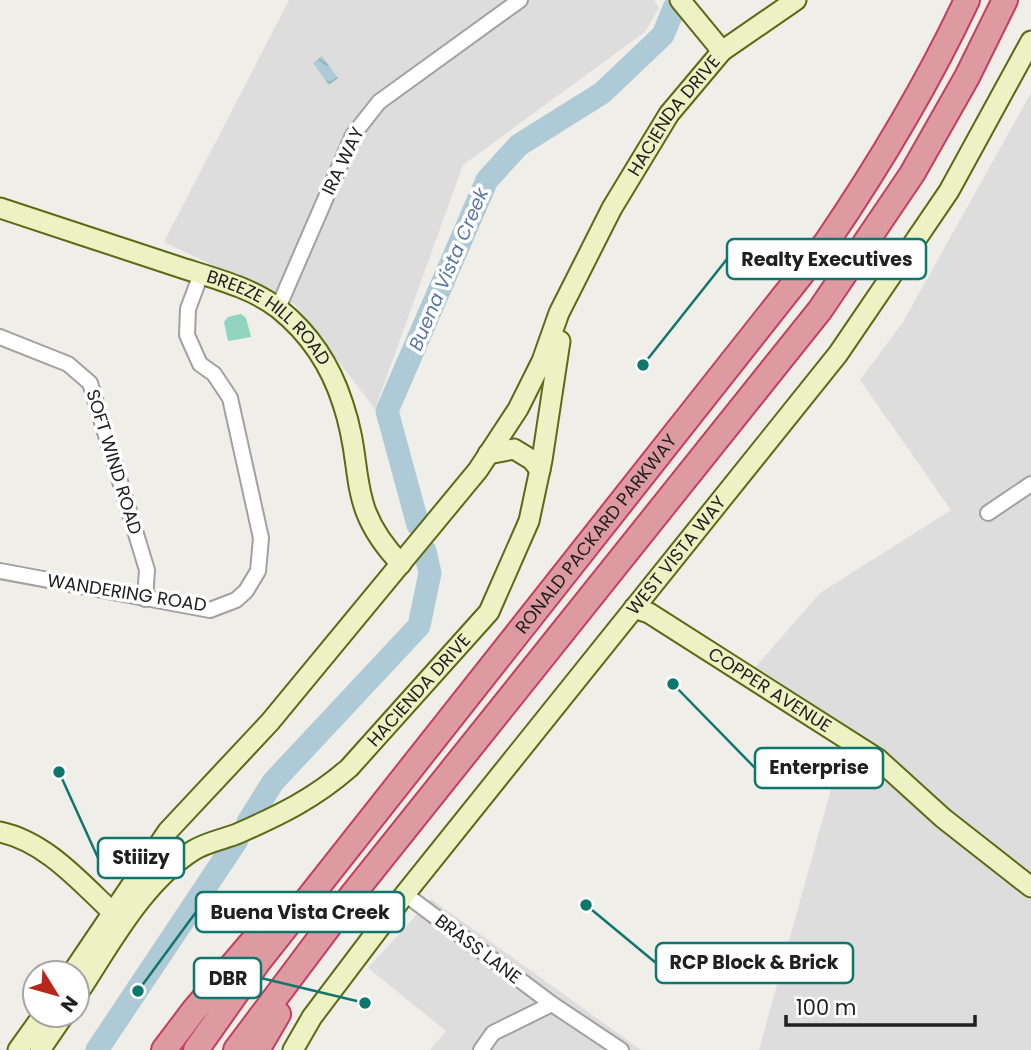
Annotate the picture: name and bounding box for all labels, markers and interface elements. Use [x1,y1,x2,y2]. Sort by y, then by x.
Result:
street label: HACIENDA DRIVE [621,49,726,181]
street label: IRA WAY [315,122,370,199]
water label: Buena Vista Creek [402,183,495,355]
callout: Realty Executives [727,239,926,279]
text: Realty Executives [741,246,913,273]
street label: BREEZE HILL ROAD [204,263,337,370]
street label: SOFT WIND ROAD [81,386,148,537]
street label: RONALD PACKARD PARKWAY [509,428,683,639]
street label: WEST VISTA WAY [620,490,732,620]
street label: WANDERING ROAD [46,568,209,617]
street label: HACIENDA DRIVE [361,628,476,752]
street label: COPPER AVENUE [704,641,836,738]
callout: Enterprise [755,748,883,788]
text: Enterprise [769,754,869,781]
callout: Stiiizy [98,838,184,878]
text: Stiiizy [112,844,171,871]
callout: Buena Vista Creek [196,892,404,932]
text: Buena Vista Creek [210,899,390,926]
street label: BRASS LANE [430,908,526,989]
callout: RCP Block & Brick [656,943,853,983]
text: RCP Block & Brick [670,949,839,976]
callout: DBR [194,958,261,998]
north arrow [21,959,91,1029]
text: DBR [209,965,247,992]
scale bar [786,984,975,1028]
text: N [54,990,84,1018]
text: 100 m [796,993,856,1022]

